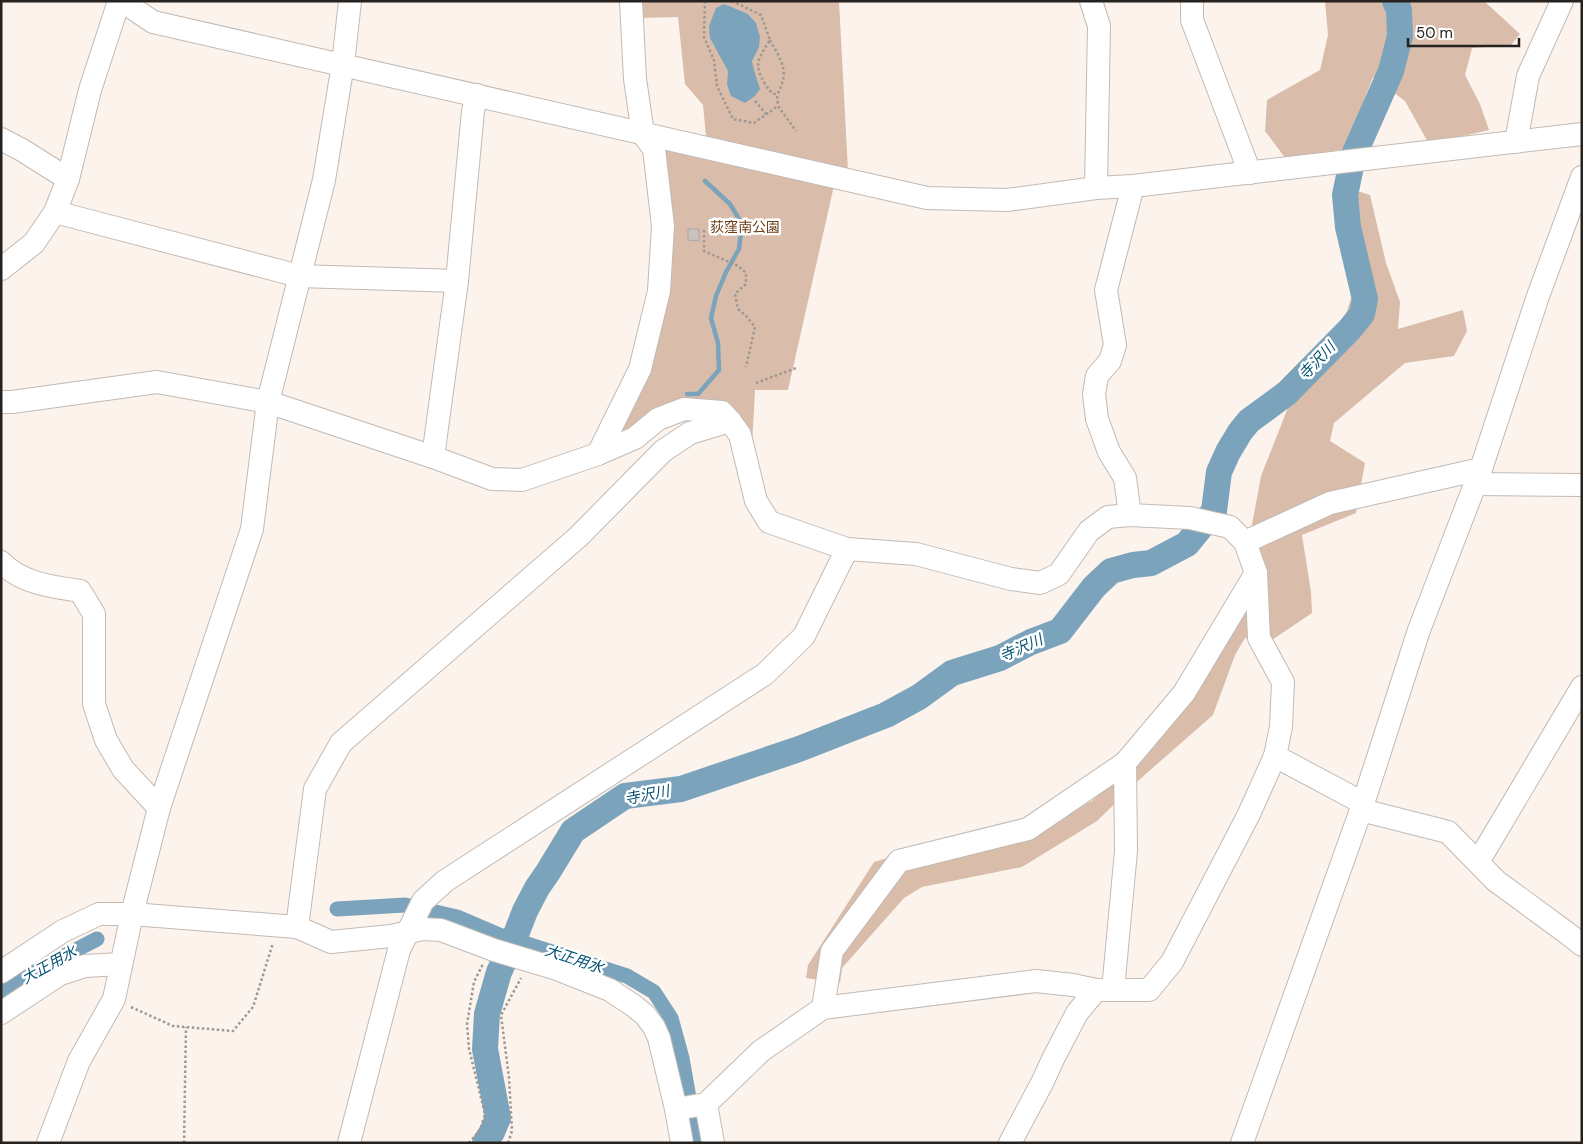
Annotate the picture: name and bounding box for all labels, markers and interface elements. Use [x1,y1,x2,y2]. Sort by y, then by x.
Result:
scale bar [1408,15,1519,47]
text: 50 m [1416,23,1453,43]
park label: 荻窪南公園 [710,218,780,236]
water label: 寺沢川 [1294,336,1341,384]
water label: 寺沢川 [996,629,1047,666]
water label: 寺沢川 [623,781,673,809]
water label: 大正用水 [542,940,608,978]
water label: 大正用水 [18,941,82,988]

